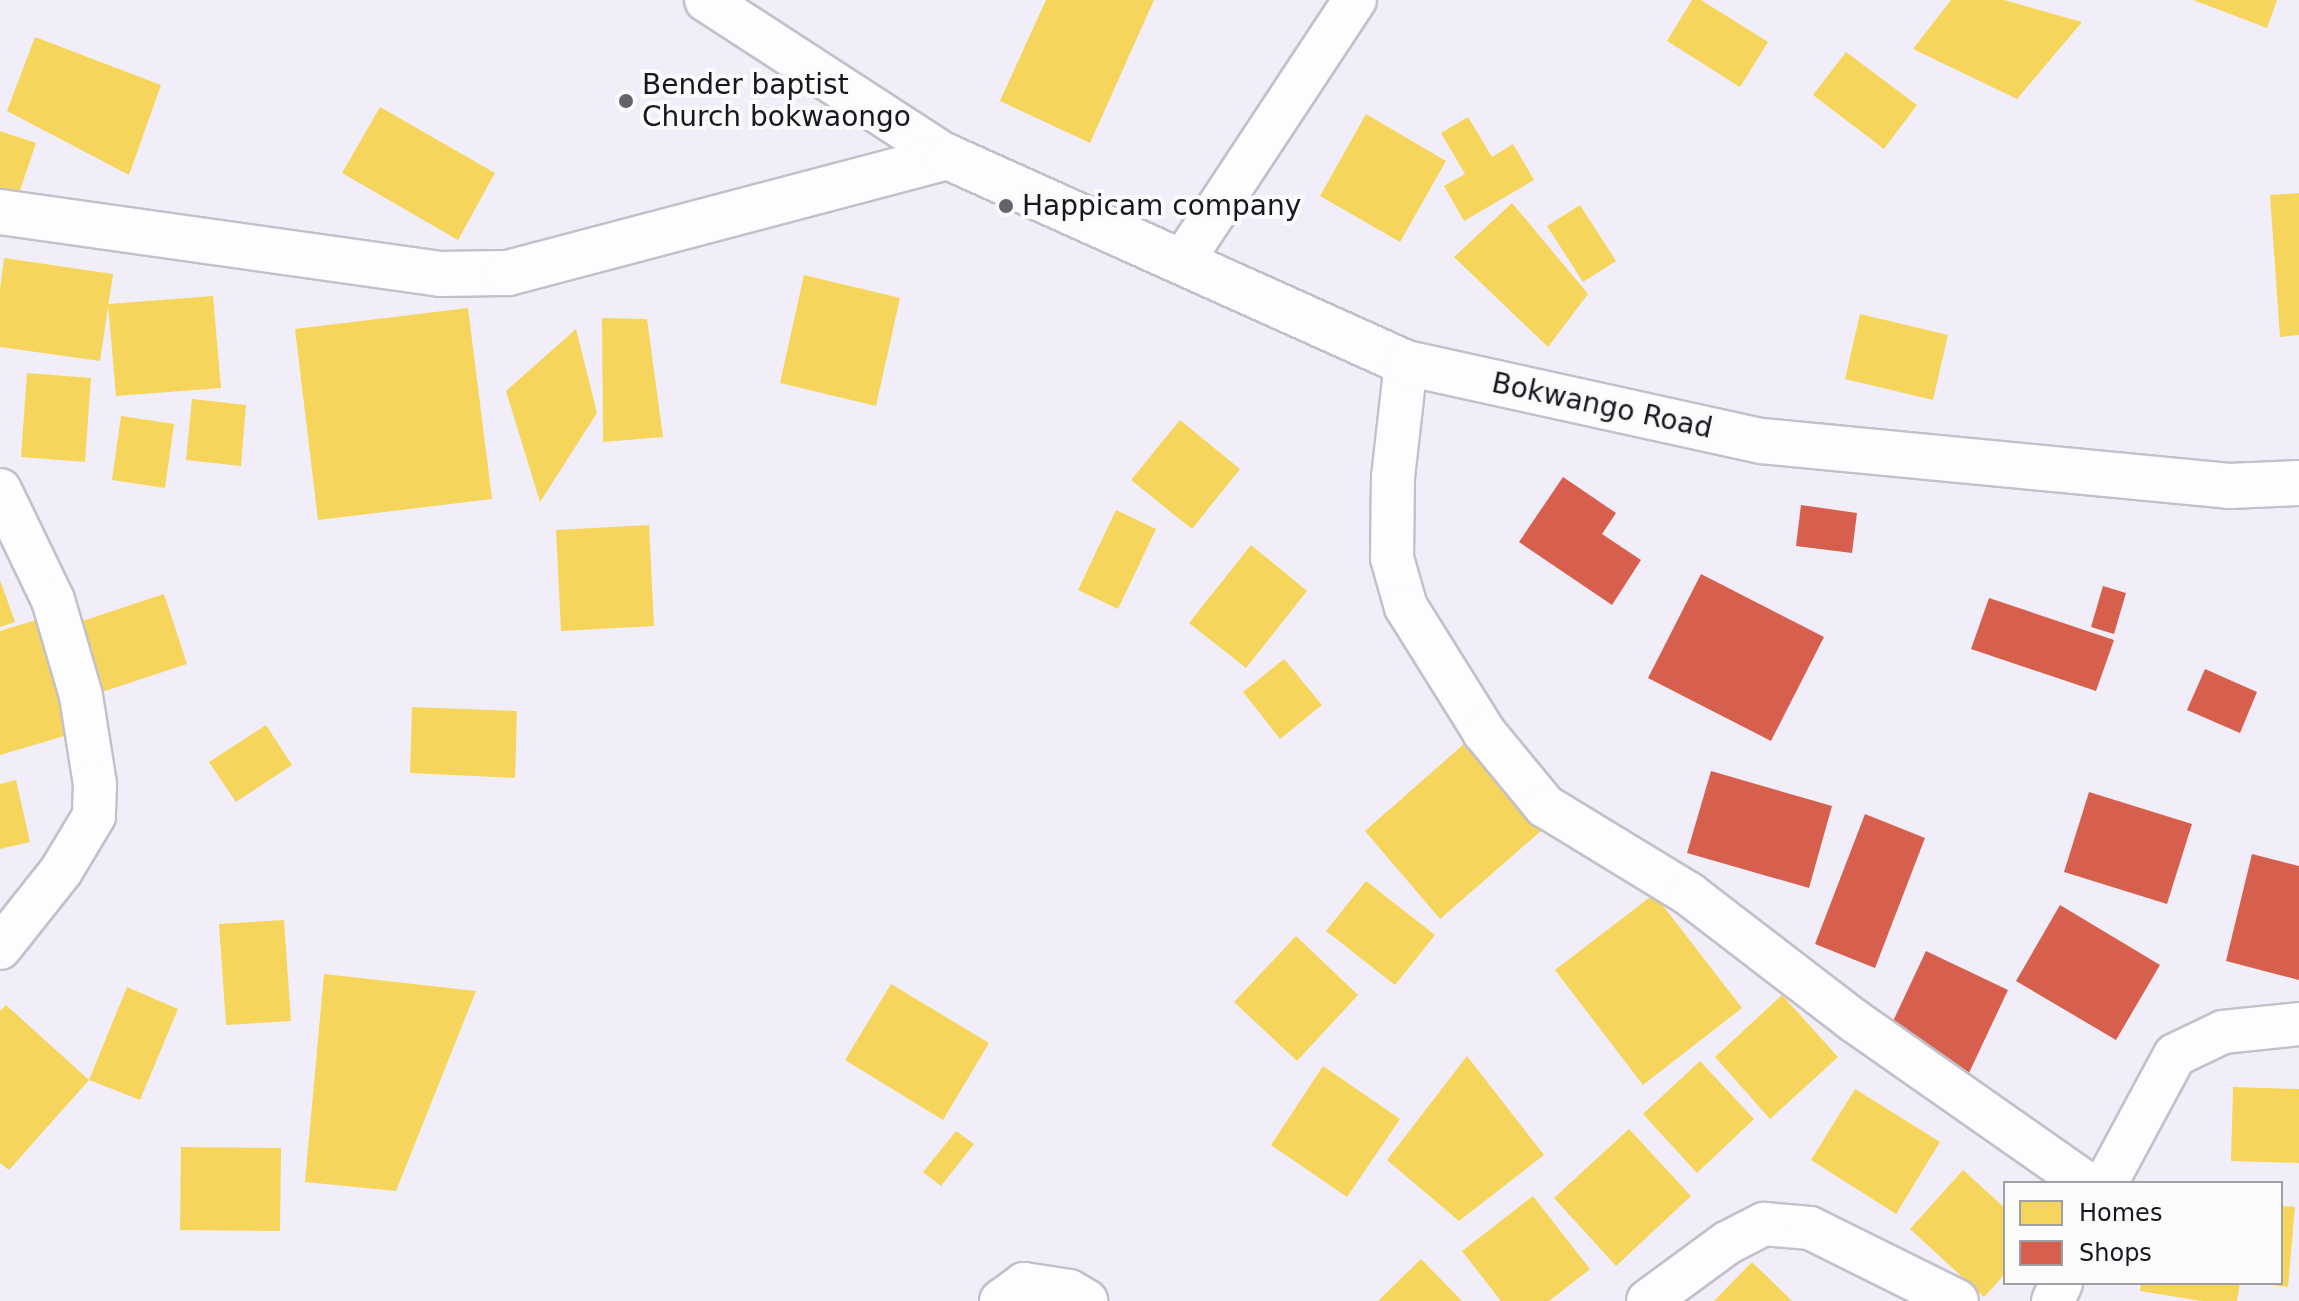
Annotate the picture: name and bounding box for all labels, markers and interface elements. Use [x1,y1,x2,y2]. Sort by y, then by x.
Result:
place label: Bender baptist Church bokwaongo [642,68,911,134]
marker: Bender baptist Church bokwaongo [617,92,635,110]
place label: Happicam company [1022,189,1301,223]
marker: Happicam company [997,197,1015,215]
street label: Bokwango Road [1489,366,1715,446]
legend [2003,1181,2283,1285]
text: Homes [2079,1199,2162,1227]
text: Shops [2079,1239,2152,1267]

